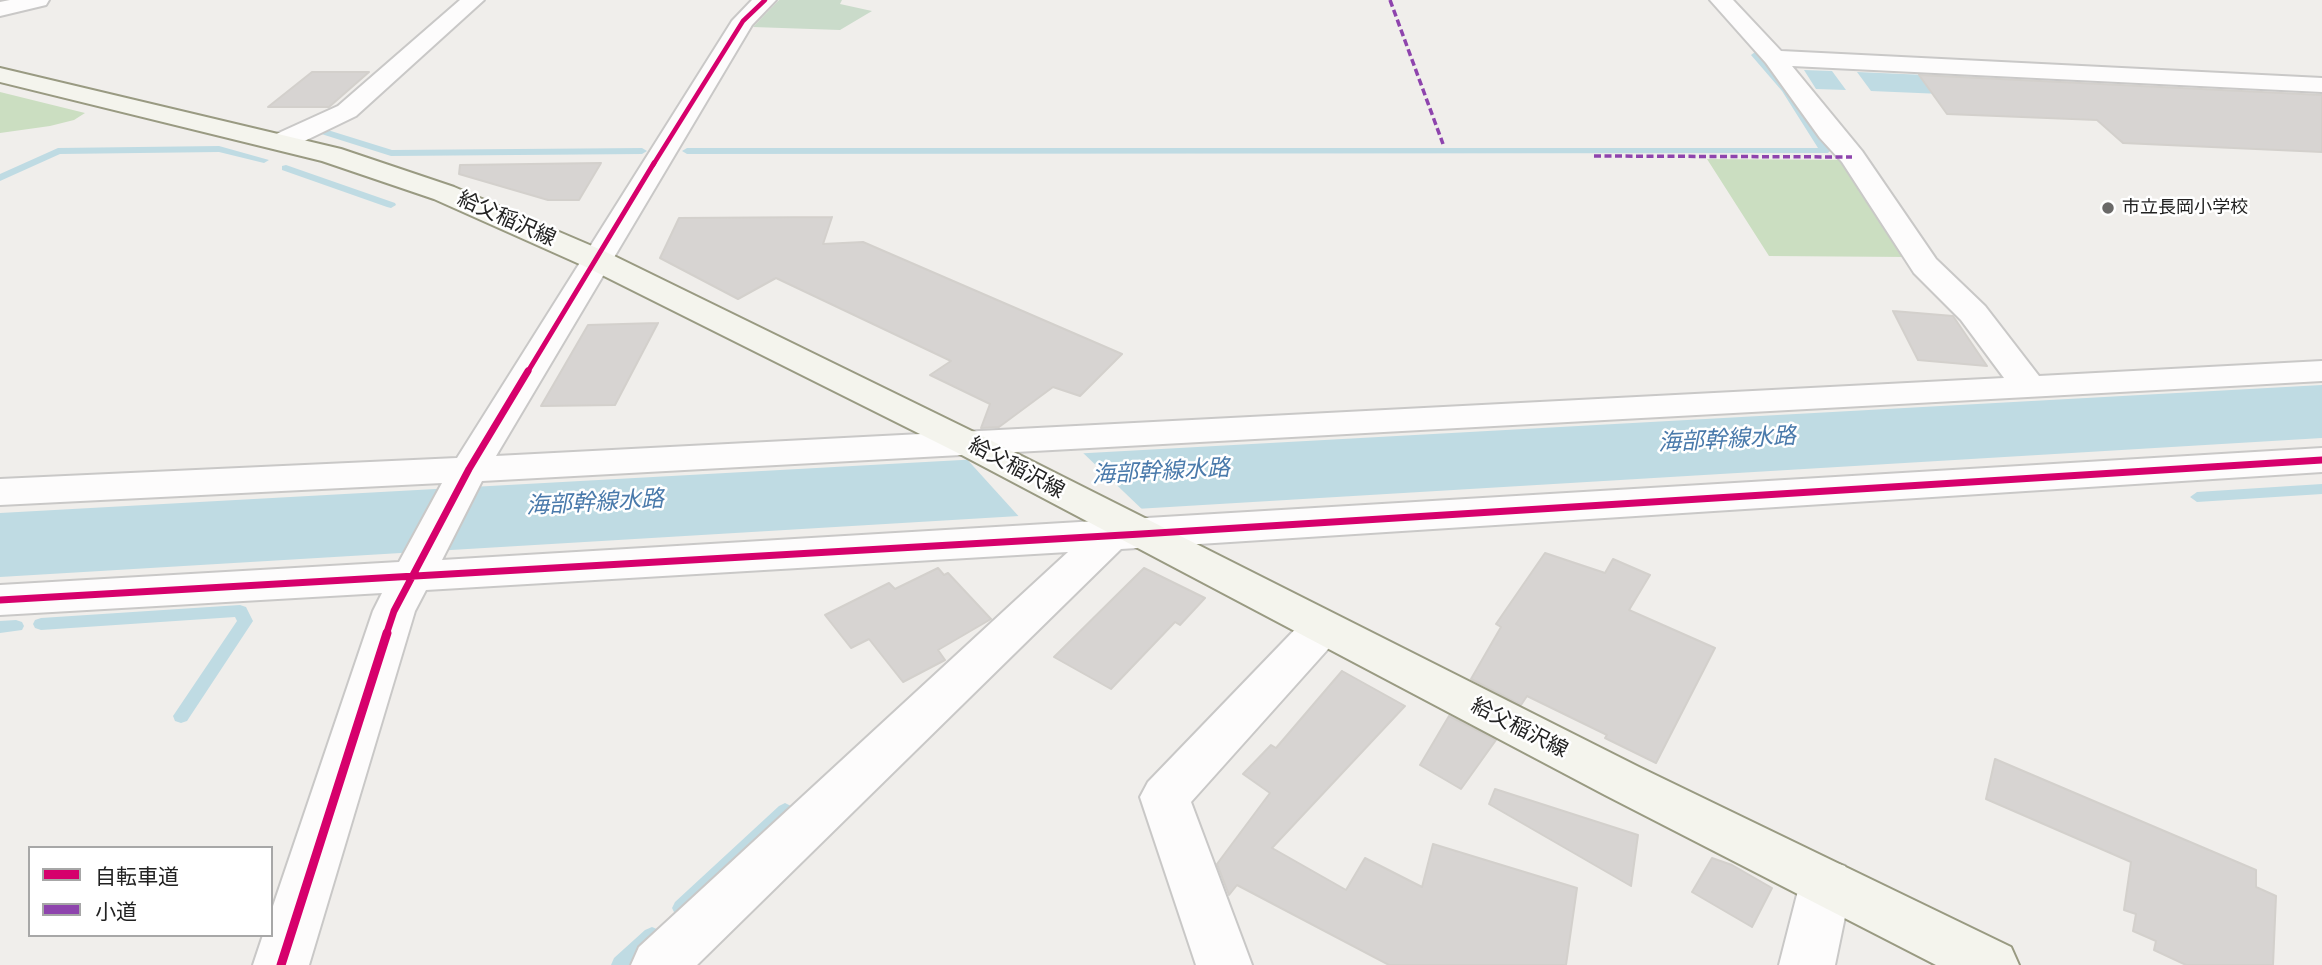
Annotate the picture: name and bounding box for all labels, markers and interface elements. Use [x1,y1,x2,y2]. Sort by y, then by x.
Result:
street label: 給父稲沢線 [453,187,559,253]
place label: 市立長岡小学校 [2122,197,2248,219]
marker: 市立長岡小学校 [2100,200,2116,216]
water label: 海部幹線水路 [1657,424,1797,458]
street label: 給父稲沢線 [964,433,1068,505]
water label: 海部幹線水路 [1091,456,1231,490]
water label: 海部幹線水路 [525,487,665,521]
street label: 給父稲沢線 [1467,694,1571,764]
legend [28,846,273,937]
text: 自転車道 [95,865,179,889]
text: 小道 [95,900,137,924]

